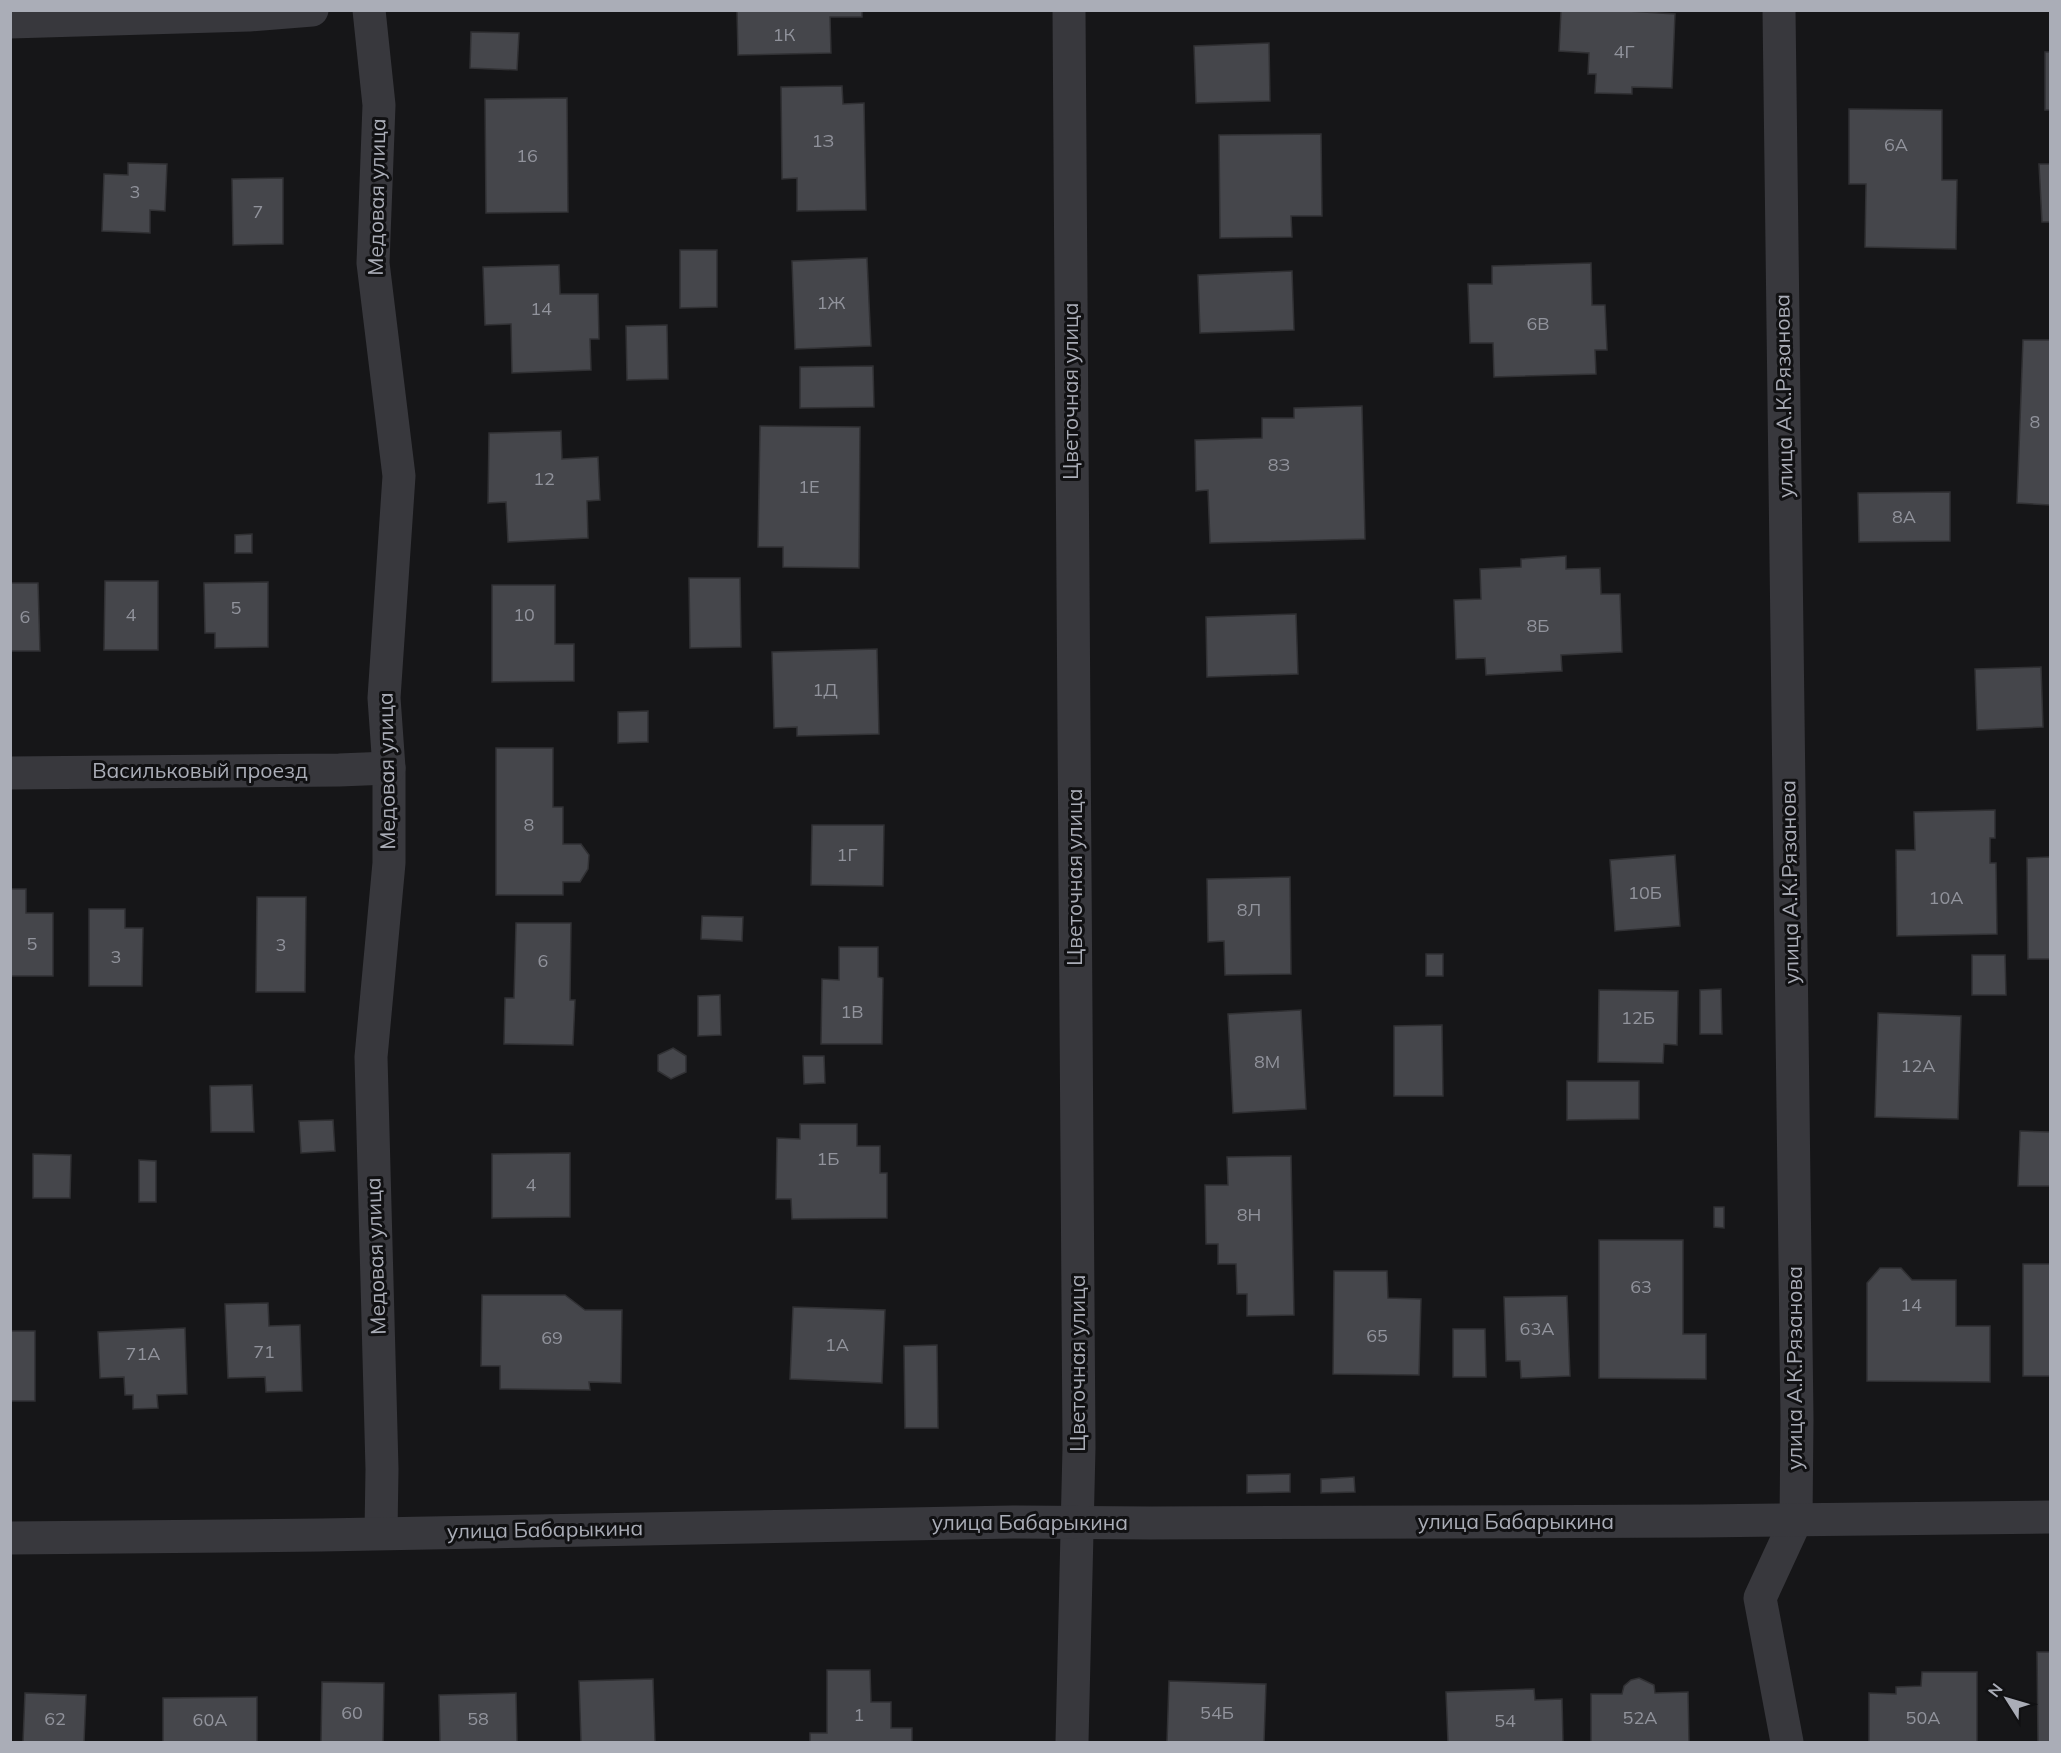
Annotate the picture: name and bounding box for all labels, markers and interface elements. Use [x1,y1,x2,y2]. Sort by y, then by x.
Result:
house number: 1К [773,23,795,46]
house number: 4Г [1614,40,1634,63]
street label: Медовая улица [362,118,390,276]
house number: 1З [812,129,834,152]
house number: 6А [1884,133,1908,156]
house number: 16 [516,144,538,167]
house number: 3 [130,180,140,203]
house number: 7 [253,200,263,223]
house number: 1Ж [817,291,845,314]
street label: улица А.К.Рязанова [1768,294,1798,498]
house number: 14 [530,297,552,320]
street label: Цветочная улица [1057,302,1083,480]
house number: 6В [1526,312,1550,335]
house number: 8 [2030,410,2040,433]
house number: 8З [1268,453,1290,476]
house number: 12 [533,467,555,490]
house number: 1Е [798,475,820,498]
house number: 8А [1892,505,1916,528]
house number: 5 [231,596,242,619]
house number: 4 [126,603,137,626]
house number: 10 [513,603,535,626]
house number: 6 [20,605,30,628]
house number: 8Б [1527,614,1550,637]
house number: 1Д [812,678,838,701]
street label: Медовая улица [372,692,400,850]
street label: Васильковый проезд [92,757,308,783]
street label: улица А.К.Рязанова [1774,780,1804,984]
street label: Цветочная улица [1061,788,1087,966]
house number: 8 [524,813,534,836]
house number: 1Г [837,843,857,866]
house number: 10Б [1628,881,1662,904]
house number: 10А [1929,886,1963,909]
house number: 8Л [1237,898,1261,921]
house number: 5 [27,932,38,955]
house number: 3 [276,933,286,956]
house number: 3 [111,945,121,968]
house number: 6 [538,949,548,972]
house number: 1В [840,1000,864,1023]
house number: 12Б [1621,1006,1655,1029]
house number: 8М [1254,1050,1280,1073]
house number: 12А [1901,1054,1935,1077]
house number: 1Б [817,1147,840,1170]
house number: 4 [526,1173,537,1196]
street label: Медовая улица [359,1177,391,1335]
house number: 8Н [1237,1203,1261,1226]
street label: улица А.К.Рязанова [1781,1266,1807,1470]
street label: Цветочная улица [1064,1274,1090,1452]
house number: 63 [1630,1275,1652,1298]
house number: 14 [1900,1293,1922,1316]
house number: 63А [1520,1317,1554,1340]
house number: 65 [1366,1324,1388,1347]
house number: 69 [541,1326,563,1349]
house number: 1А [825,1333,849,1356]
house number: 71 [253,1340,275,1363]
house number: 71А [126,1342,160,1365]
street label: улица Бабарыкина [1418,1508,1614,1534]
street label: улица Бабарыкина [932,1509,1128,1535]
street label: улица Бабарыкина [447,1514,643,1544]
north arrow [1977,1669,2037,1729]
text: N [1983,1679,2007,1701]
house number: 60 [341,1701,363,1724]
house number: 54Б [1200,1701,1234,1724]
house number: 1 [854,1703,864,1726]
house number: 52А [1623,1706,1657,1729]
house number: 50А [1906,1706,1940,1729]
house number: 62 [44,1707,66,1730]
house number: 58 [467,1707,489,1730]
house number: 60А [193,1708,227,1731]
house number: 54 [1494,1709,1516,1732]

